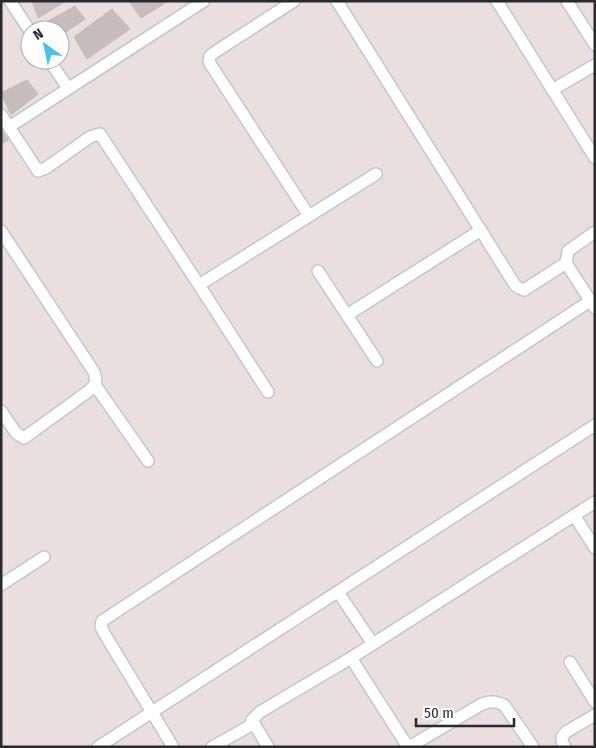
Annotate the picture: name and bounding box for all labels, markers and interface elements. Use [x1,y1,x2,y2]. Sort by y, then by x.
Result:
north arrow [20,20,70,70]
text: N [30,25,46,44]
scale bar [416,696,514,728]
text: 50 m [424,704,454,722]

